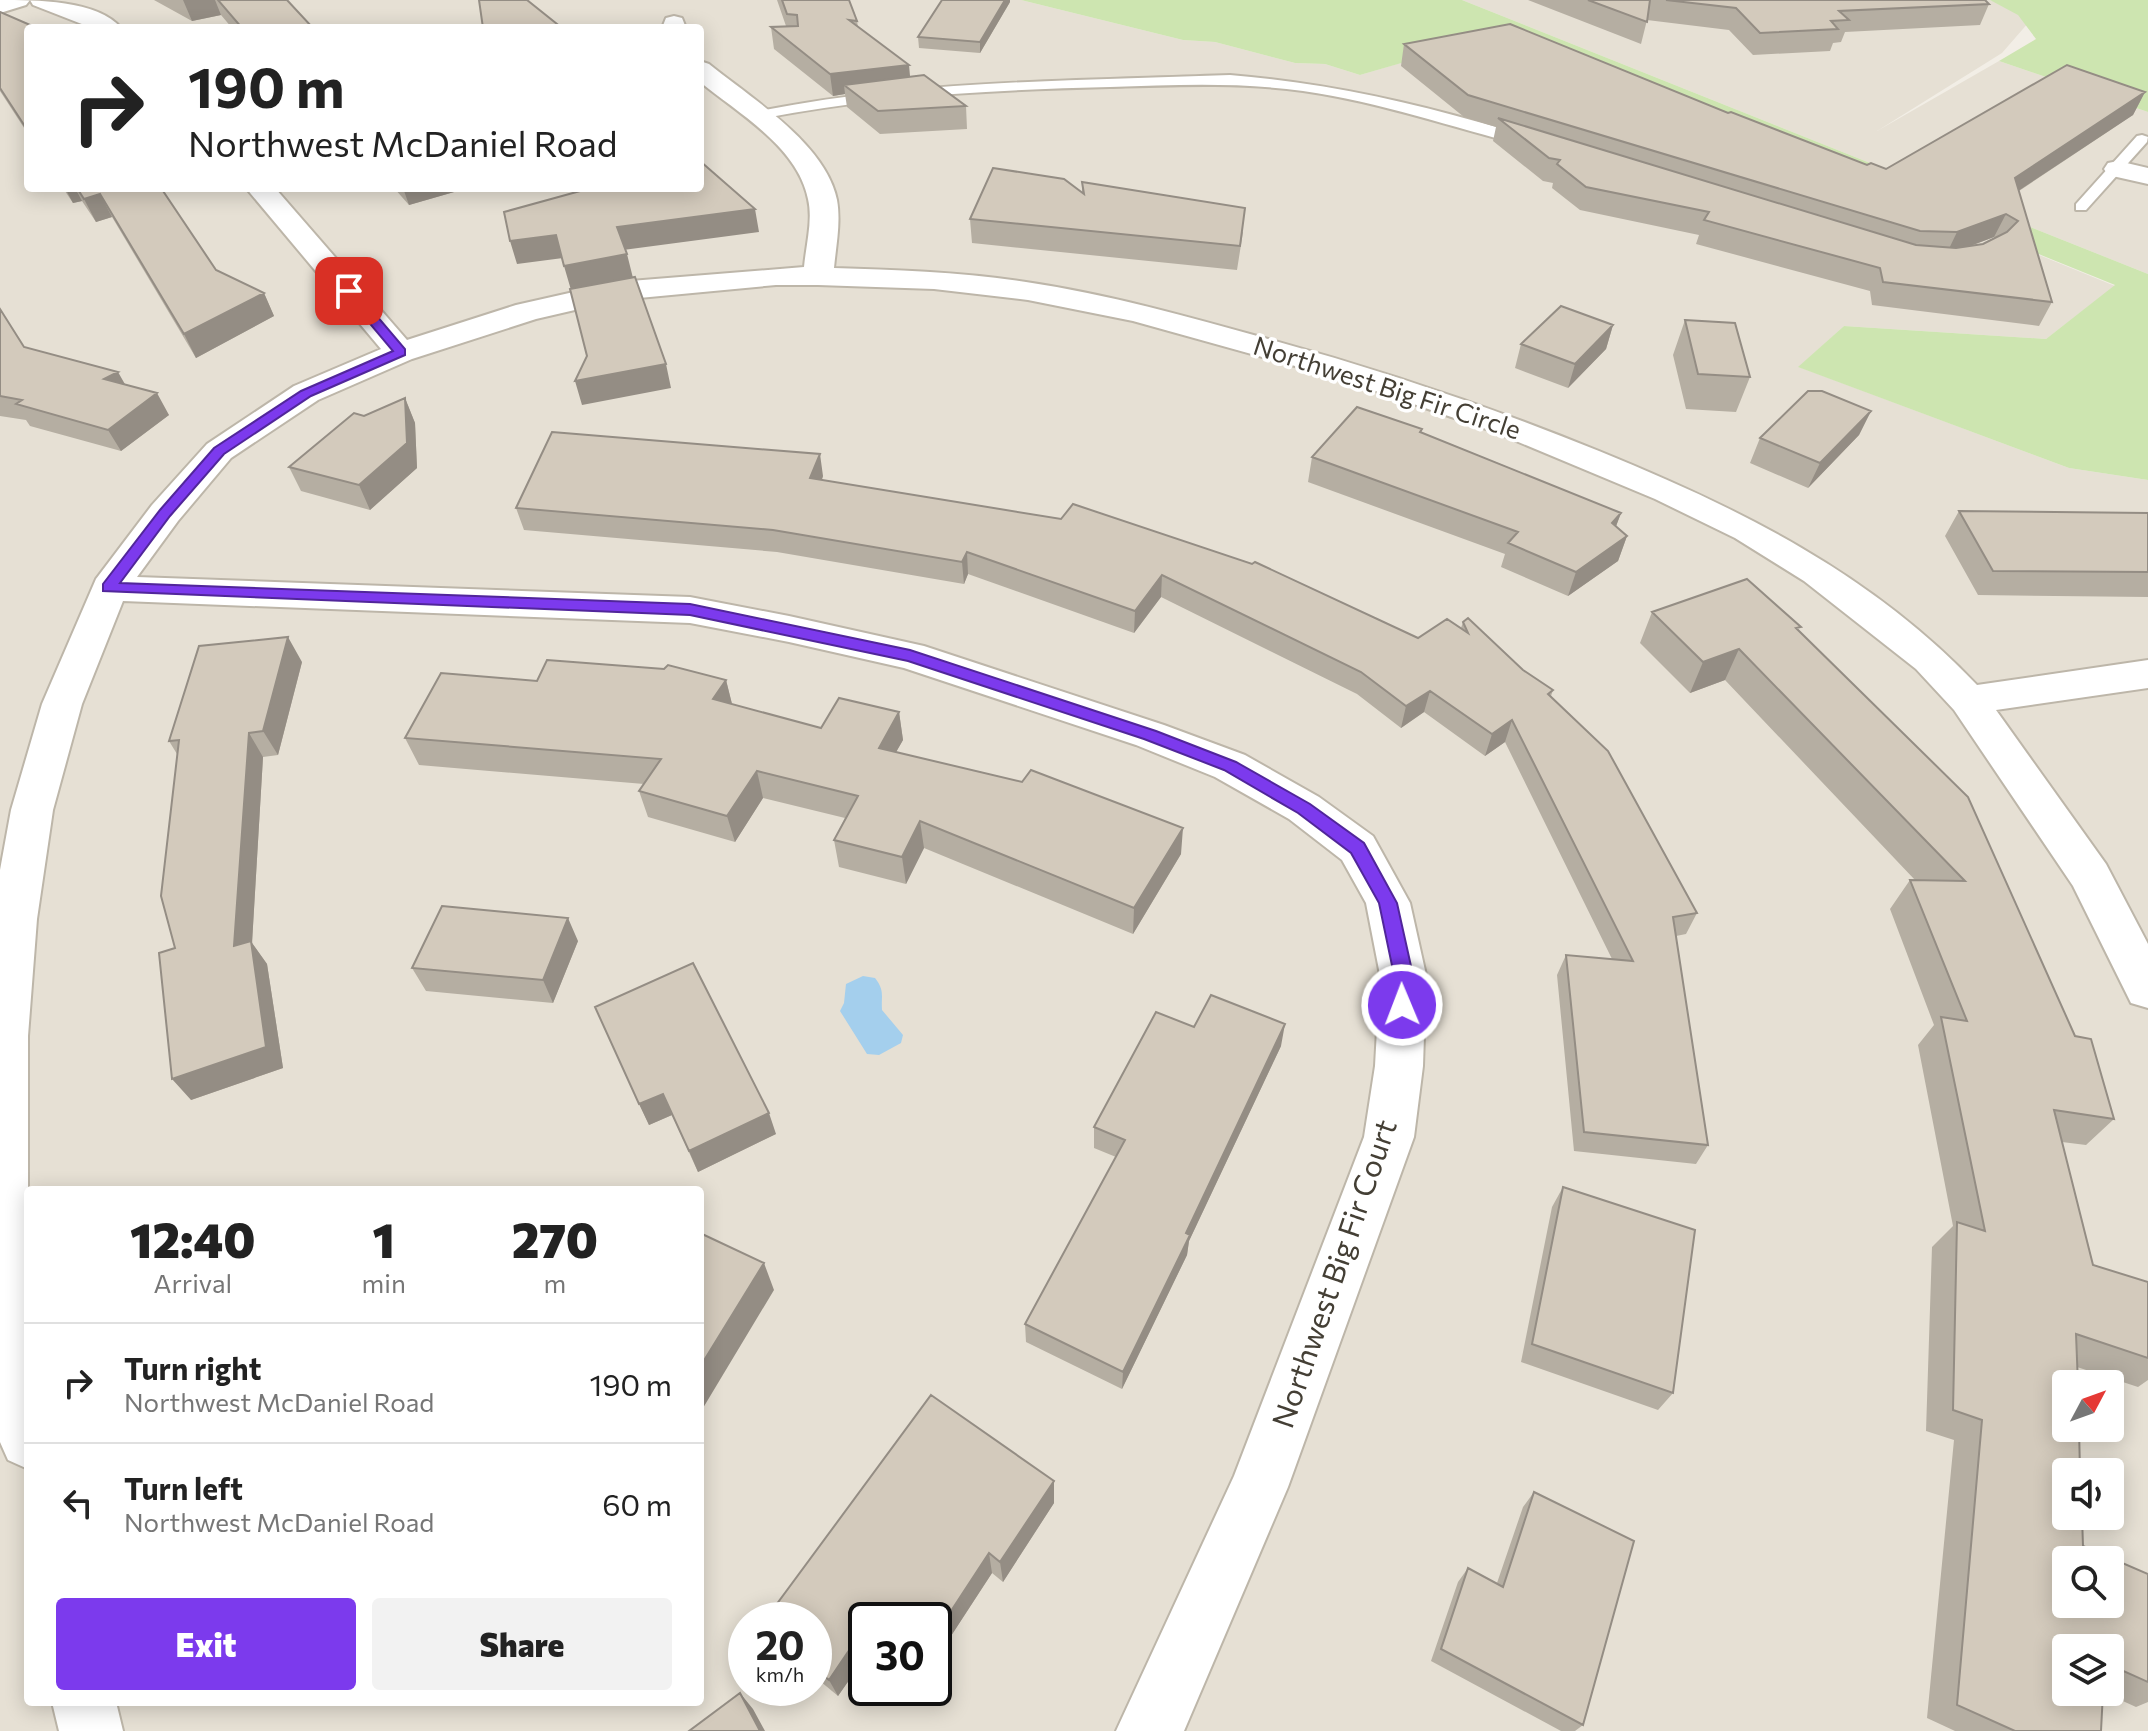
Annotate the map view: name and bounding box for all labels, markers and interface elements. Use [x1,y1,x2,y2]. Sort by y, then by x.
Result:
text: 190 m [188,51,345,120]
icon: right [56,56,160,160]
text: Northwest McDaniel Road [188,120,618,164]
pin [315,257,383,325]
icon: arrive [327,269,371,313]
street label: Northwest Big Fir Circle [1250,329,1525,444]
position arrow [1360,963,1444,1047]
street label: Northwest Big Fir Court [1262,1114,1403,1432]
text: 12:40 [130,1209,256,1268]
text: 1 [373,1209,395,1268]
text: 270 [512,1209,598,1268]
text: Arrival [153,1267,232,1298]
text: min [362,1267,406,1298]
text: m [544,1267,566,1298]
text: Turn right [124,1349,261,1386]
icon: right [56,1361,100,1405]
text: 190 m [589,1365,672,1402]
north arrow [2052,1370,2124,1442]
map controls [2052,1370,2124,1706]
text: Northwest McDaniel Road [124,1386,434,1417]
button: sound [2052,1458,2124,1530]
text: Turn left [124,1469,243,1506]
icon: left [56,1481,100,1525]
text: 60 m [602,1485,672,1522]
text: Northwest McDaniel Road [124,1506,434,1537]
button: search [2052,1546,2124,1618]
button: Exit [56,1598,356,1690]
button: Share [372,1598,672,1690]
speed limit sign: 30 [848,1602,952,1706]
text: 20 [755,1619,805,1668]
button: layers [2052,1634,2124,1706]
text: km/h [756,1662,804,1686]

